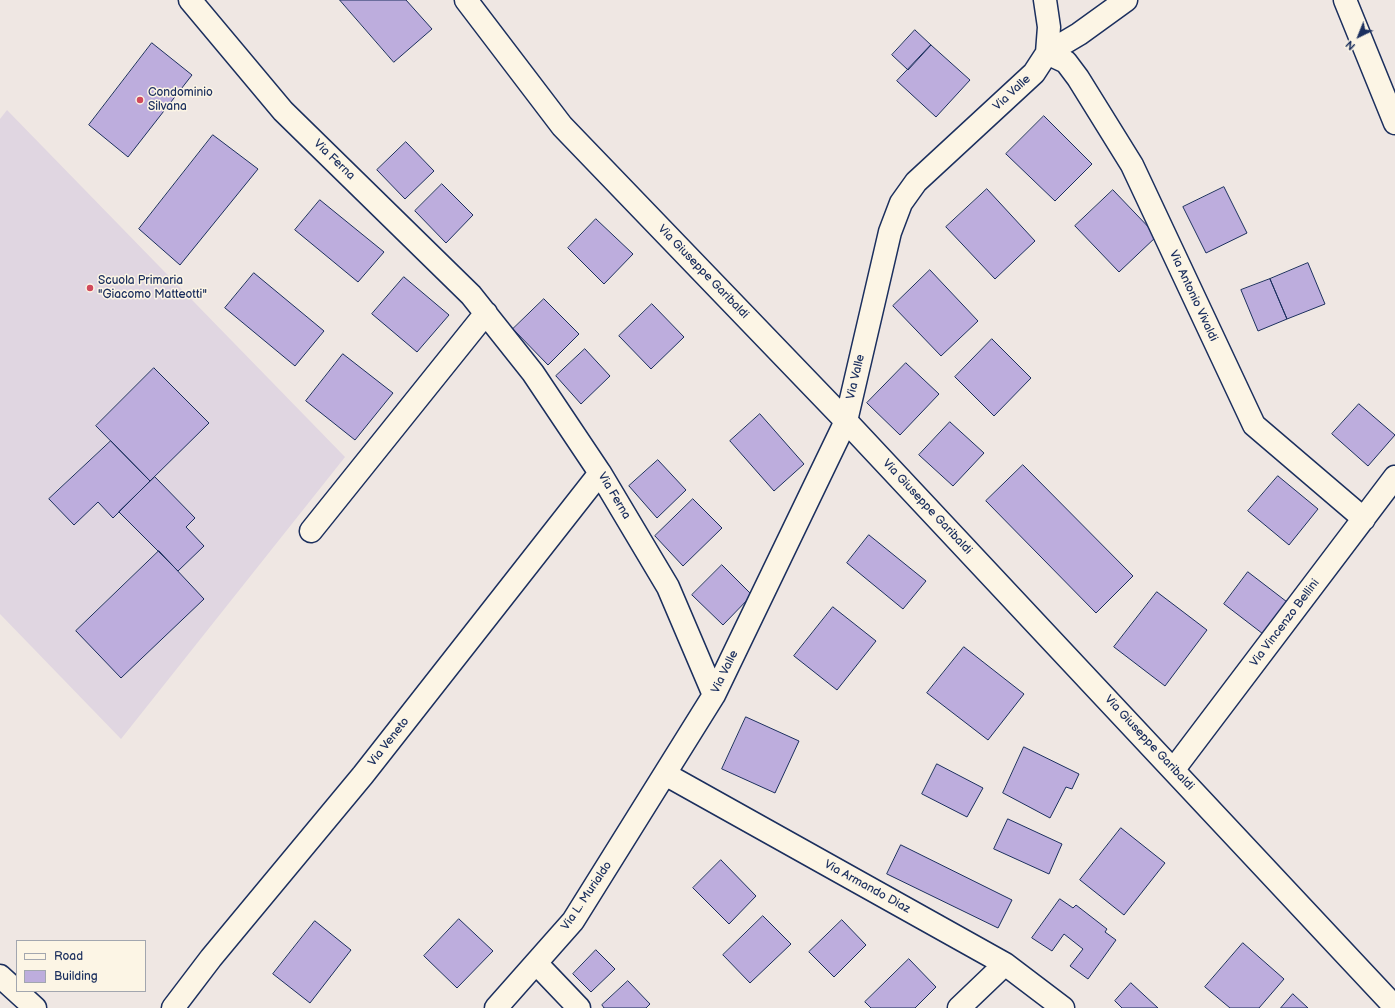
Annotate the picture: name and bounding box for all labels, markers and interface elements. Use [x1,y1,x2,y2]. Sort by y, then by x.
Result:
north arrow [1339,16,1379,56]
text: N [1343,38,1358,53]
street label: Via Valle [990,72,1034,114]
place label: Condominio Silvana [148,86,213,114]
marker: Condominio Silvana [135,95,145,105]
street label: Via Ferna [310,137,358,183]
street label: Via Giuseppe Garibaldi [654,222,752,322]
street label: Via Antonio Vivaldi [1166,248,1220,344]
place label: Scuola Primaria "Giacomo Matteotti" [98,274,207,302]
marker: Scuola Primaria "Giacomo Matteotti" [85,283,95,293]
street label: Via Valle [844,353,868,401]
street label: Via Giuseppe Garibaldi [879,456,975,558]
street label: Via Ferna [594,470,634,522]
street label: Via Vincenzo Bellini [1247,576,1323,670]
street label: Via Valle [708,648,742,696]
street label: Via Giuseppe Garibaldi [1101,692,1197,794]
street label: Via Veneto [366,715,412,769]
street label: Via Armando Diaz [821,857,913,917]
street label: Via L. Murialdo [559,859,615,933]
legend [16,940,146,992]
text: Road [54,949,83,964]
text: Building [54,969,98,984]

